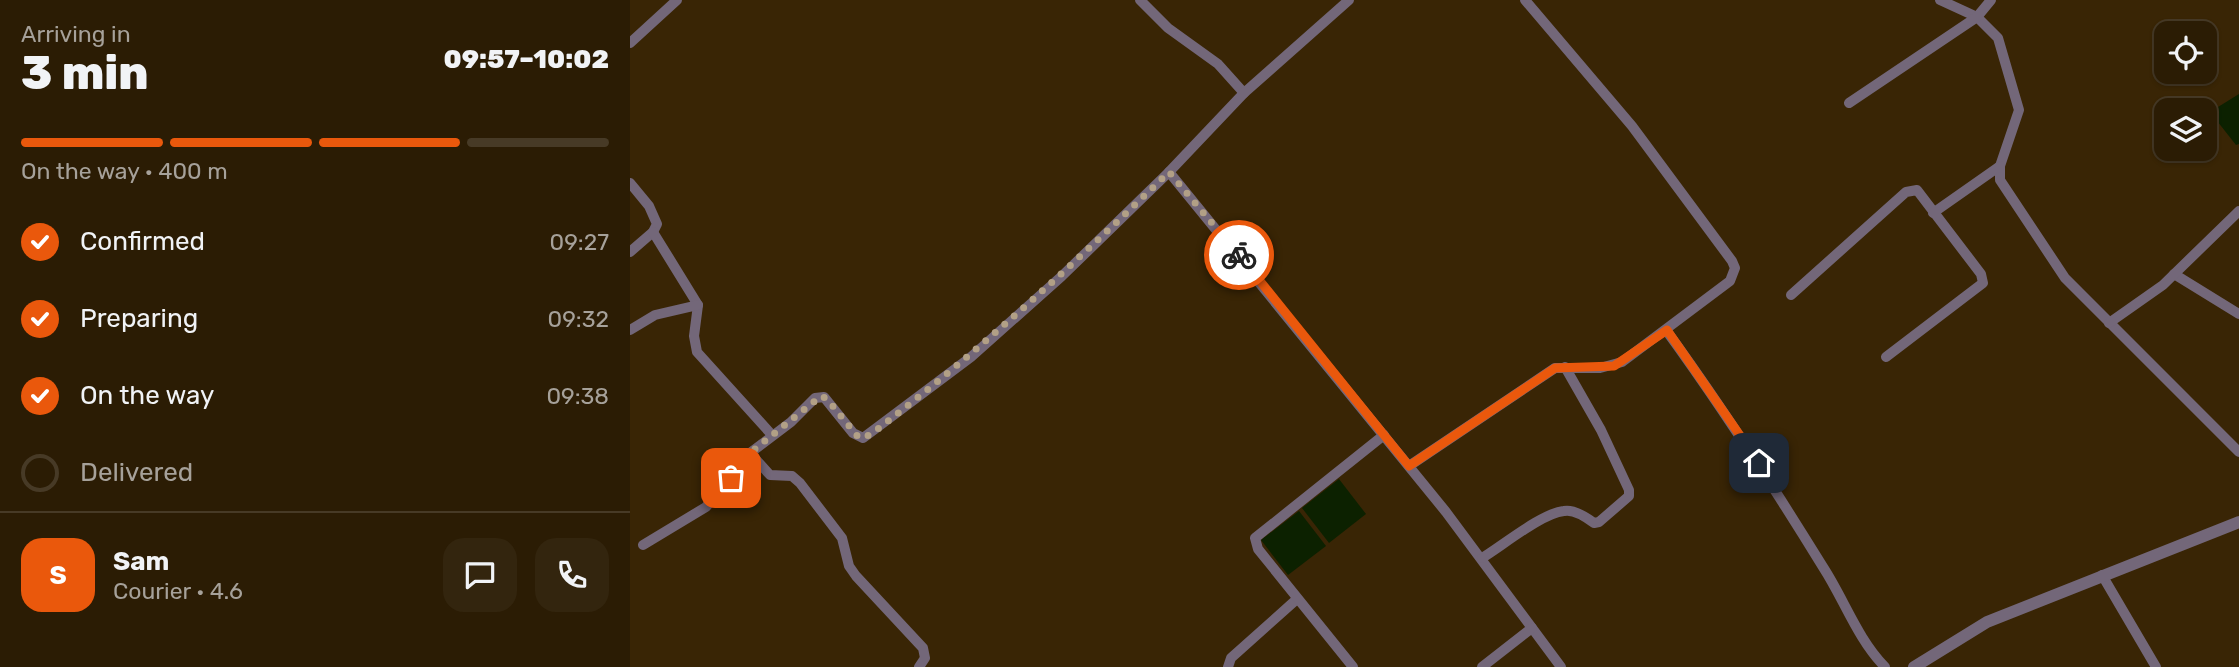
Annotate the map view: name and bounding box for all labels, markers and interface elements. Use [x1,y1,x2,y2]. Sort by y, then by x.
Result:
text: Arriving in [21,20,131,48]
map controls [2154,21,2217,161]
button: locate [2154,21,2217,84]
text: 09:57–10:02 [444,44,609,75]
text: 3 min [21,46,149,101]
button: layers [2154,98,2217,161]
text: On the way · 400 m [21,157,228,185]
courier [1204,220,1274,290]
icon: check [21,223,59,261]
text: Confirmed [80,226,205,257]
text: 09:27 [550,228,609,256]
icon: bike [1220,236,1258,274]
icon: check [21,300,59,338]
text: Preparing [80,303,198,334]
text: 09:32 [548,305,609,333]
icon: check [21,377,59,415]
text: On the way [80,380,214,411]
text: 09:38 [546,382,609,410]
pin [1729,433,1789,493]
icon: home [1740,444,1778,482]
pin [701,448,761,508]
text: Delivered [80,457,193,488]
icon: bag [712,459,750,497]
button: chat [443,538,517,612]
button: phone [535,538,609,612]
text: Sam [113,546,169,577]
text: S [49,560,67,591]
text: Courier · 4.6 [113,577,243,605]

